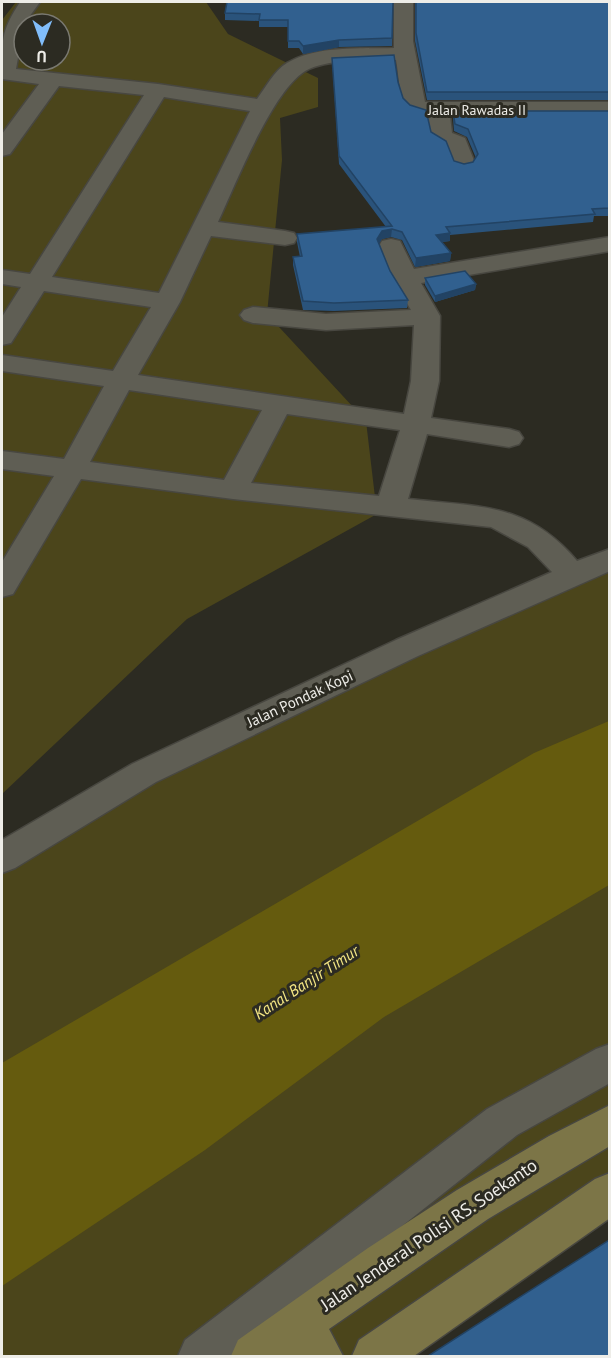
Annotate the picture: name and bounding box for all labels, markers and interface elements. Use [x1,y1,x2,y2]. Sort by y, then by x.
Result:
north arrow [12,12,72,72]
text: U [37,47,47,67]
street label: Jalan Rawadas II [427,101,526,119]
street label: Jalan Pondak Kopi [243,666,356,732]
water label: Kanal Banjir Timur [250,940,364,1023]
street label: Jalan Jenderal Polisi RS. Soekanto [315,1153,541,1316]

